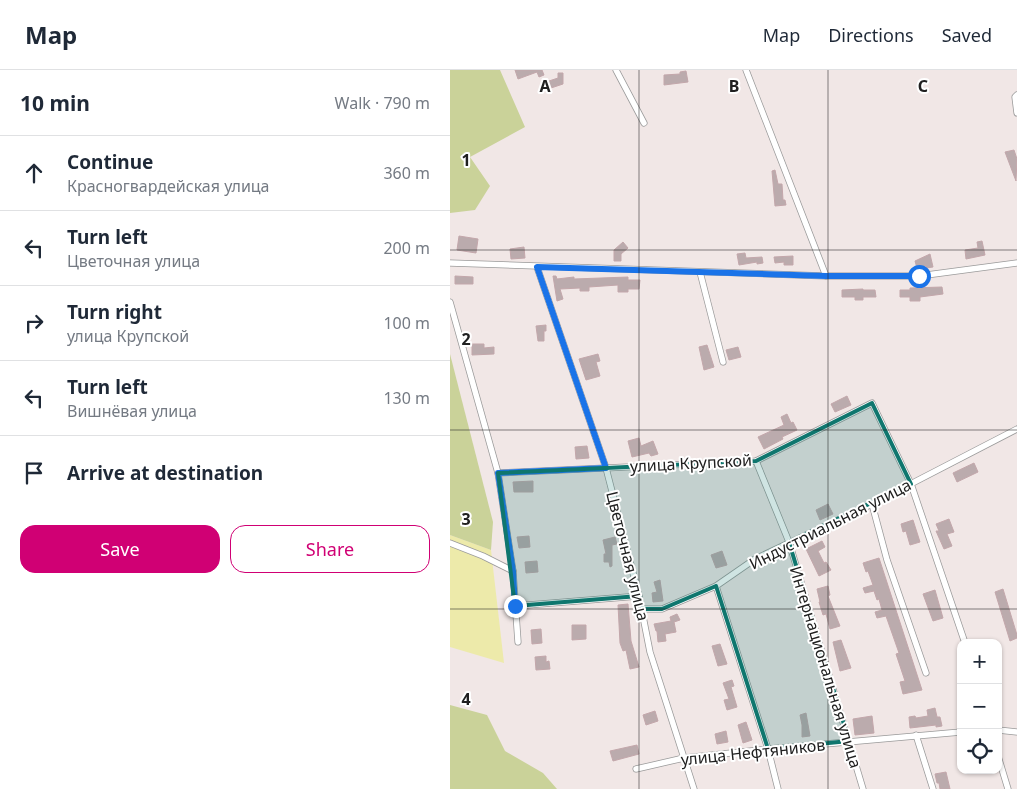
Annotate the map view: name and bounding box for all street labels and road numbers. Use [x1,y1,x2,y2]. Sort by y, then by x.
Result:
street label: улица Крупской [629,449,753,477]
street label: Индустриальная улица [745,474,915,574]
street label: Цветочная улица [601,489,655,623]
street label: Интернациональная улица [785,563,867,771]
street label: улица Нефтяников [680,733,826,771]

